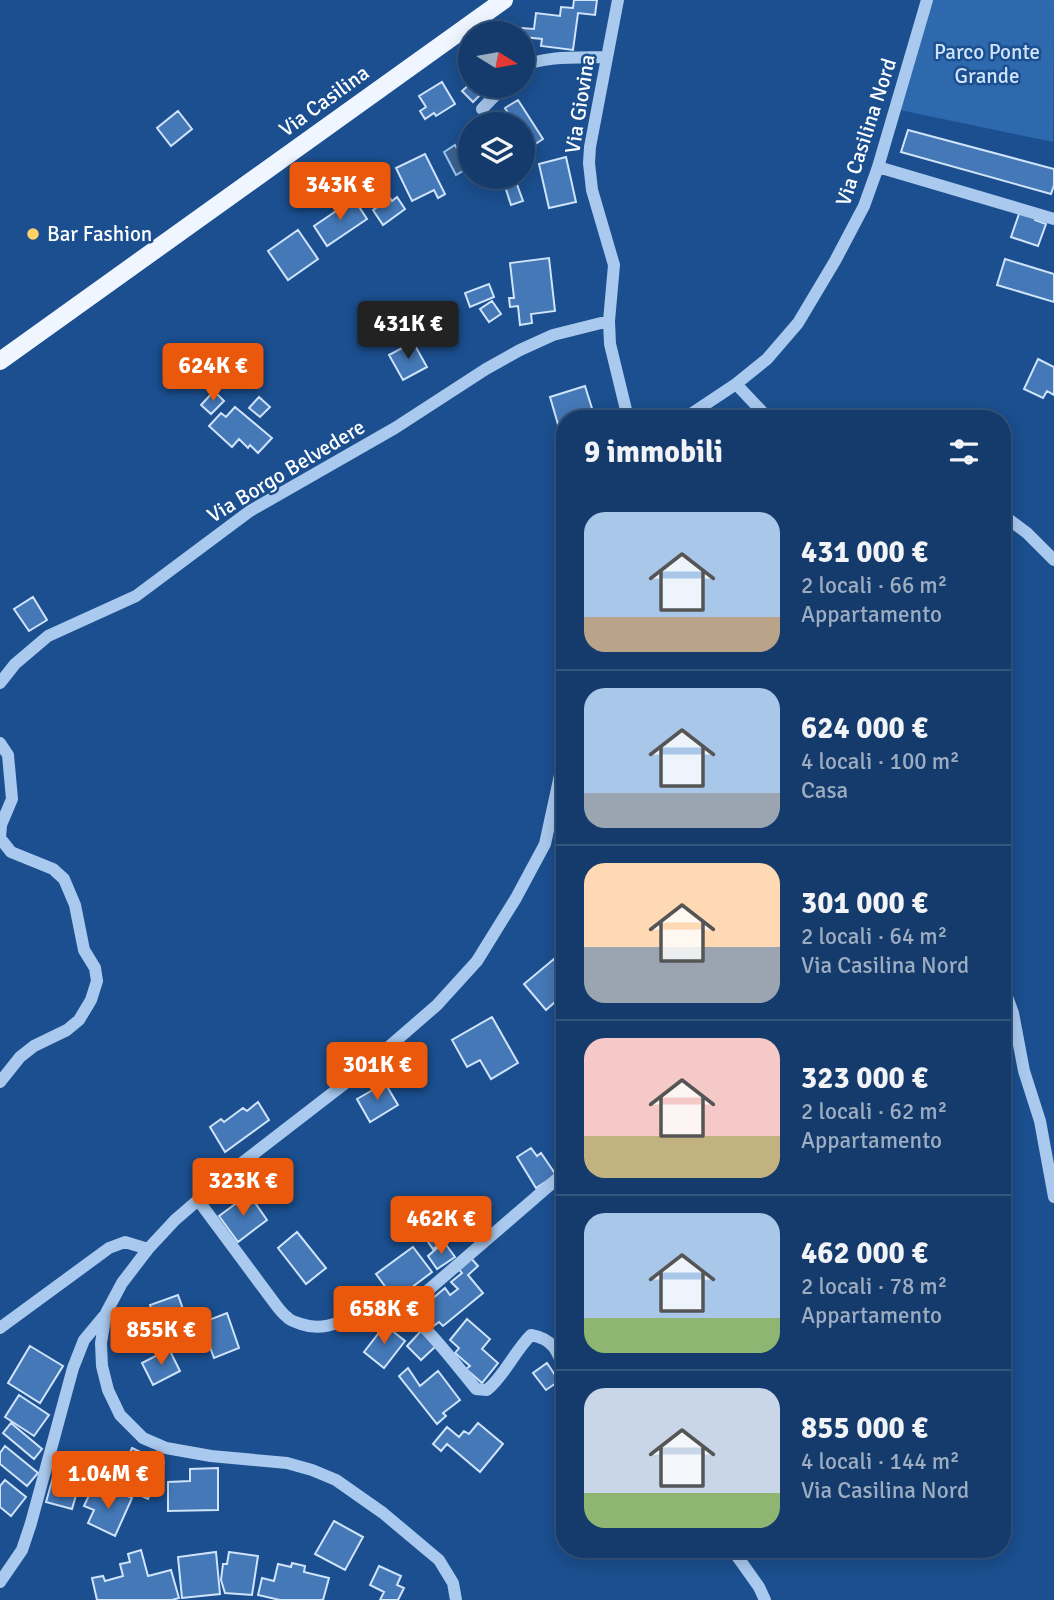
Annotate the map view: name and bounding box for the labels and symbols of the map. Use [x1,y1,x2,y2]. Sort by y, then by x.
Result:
north arrow [458,21,536,98]
park label: Parco Ponte Grande [934,39,1040,89]
street label: Via Giovina [559,53,601,155]
street label: Via Casilina Nord [830,55,902,209]
street label: Via Casilina [274,60,374,142]
pin: 343K € [283,162,397,222]
place label: Bar Fashion [47,221,152,247]
marker: Bar Fashion [25,226,41,242]
pin: 431K € [351,302,465,361]
pin: 624K € [156,344,270,403]
street label: Via Borgo Belvedere [202,414,370,528]
pin: 301K € [320,1042,434,1102]
pin: 323K € [186,1158,300,1218]
pin: 462K € [384,1196,498,1256]
pin: 658K € [327,1286,441,1346]
pin: 855K € [104,1308,218,1367]
pin: 1.04M € [43,1452,173,1511]

